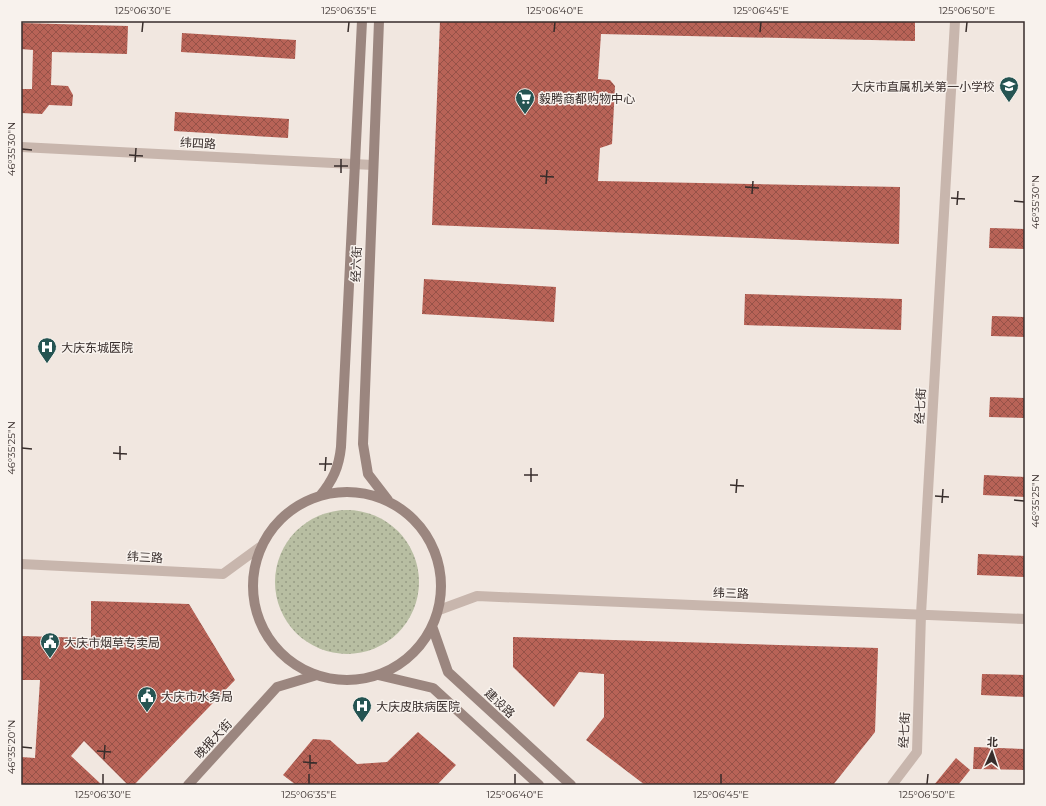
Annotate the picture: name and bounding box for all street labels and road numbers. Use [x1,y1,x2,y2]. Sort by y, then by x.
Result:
street label: 纬四路 [180,135,216,151]
street label: 经六街 [348,246,364,282]
street label: 经七街 [912,388,928,424]
street label: 纬三路 [127,549,163,565]
street label: 纬三路 [713,585,749,601]
street label: 建设路 [482,685,518,721]
street label: 经七街 [896,712,912,748]
street label: 晚报大街 [191,716,235,762]

